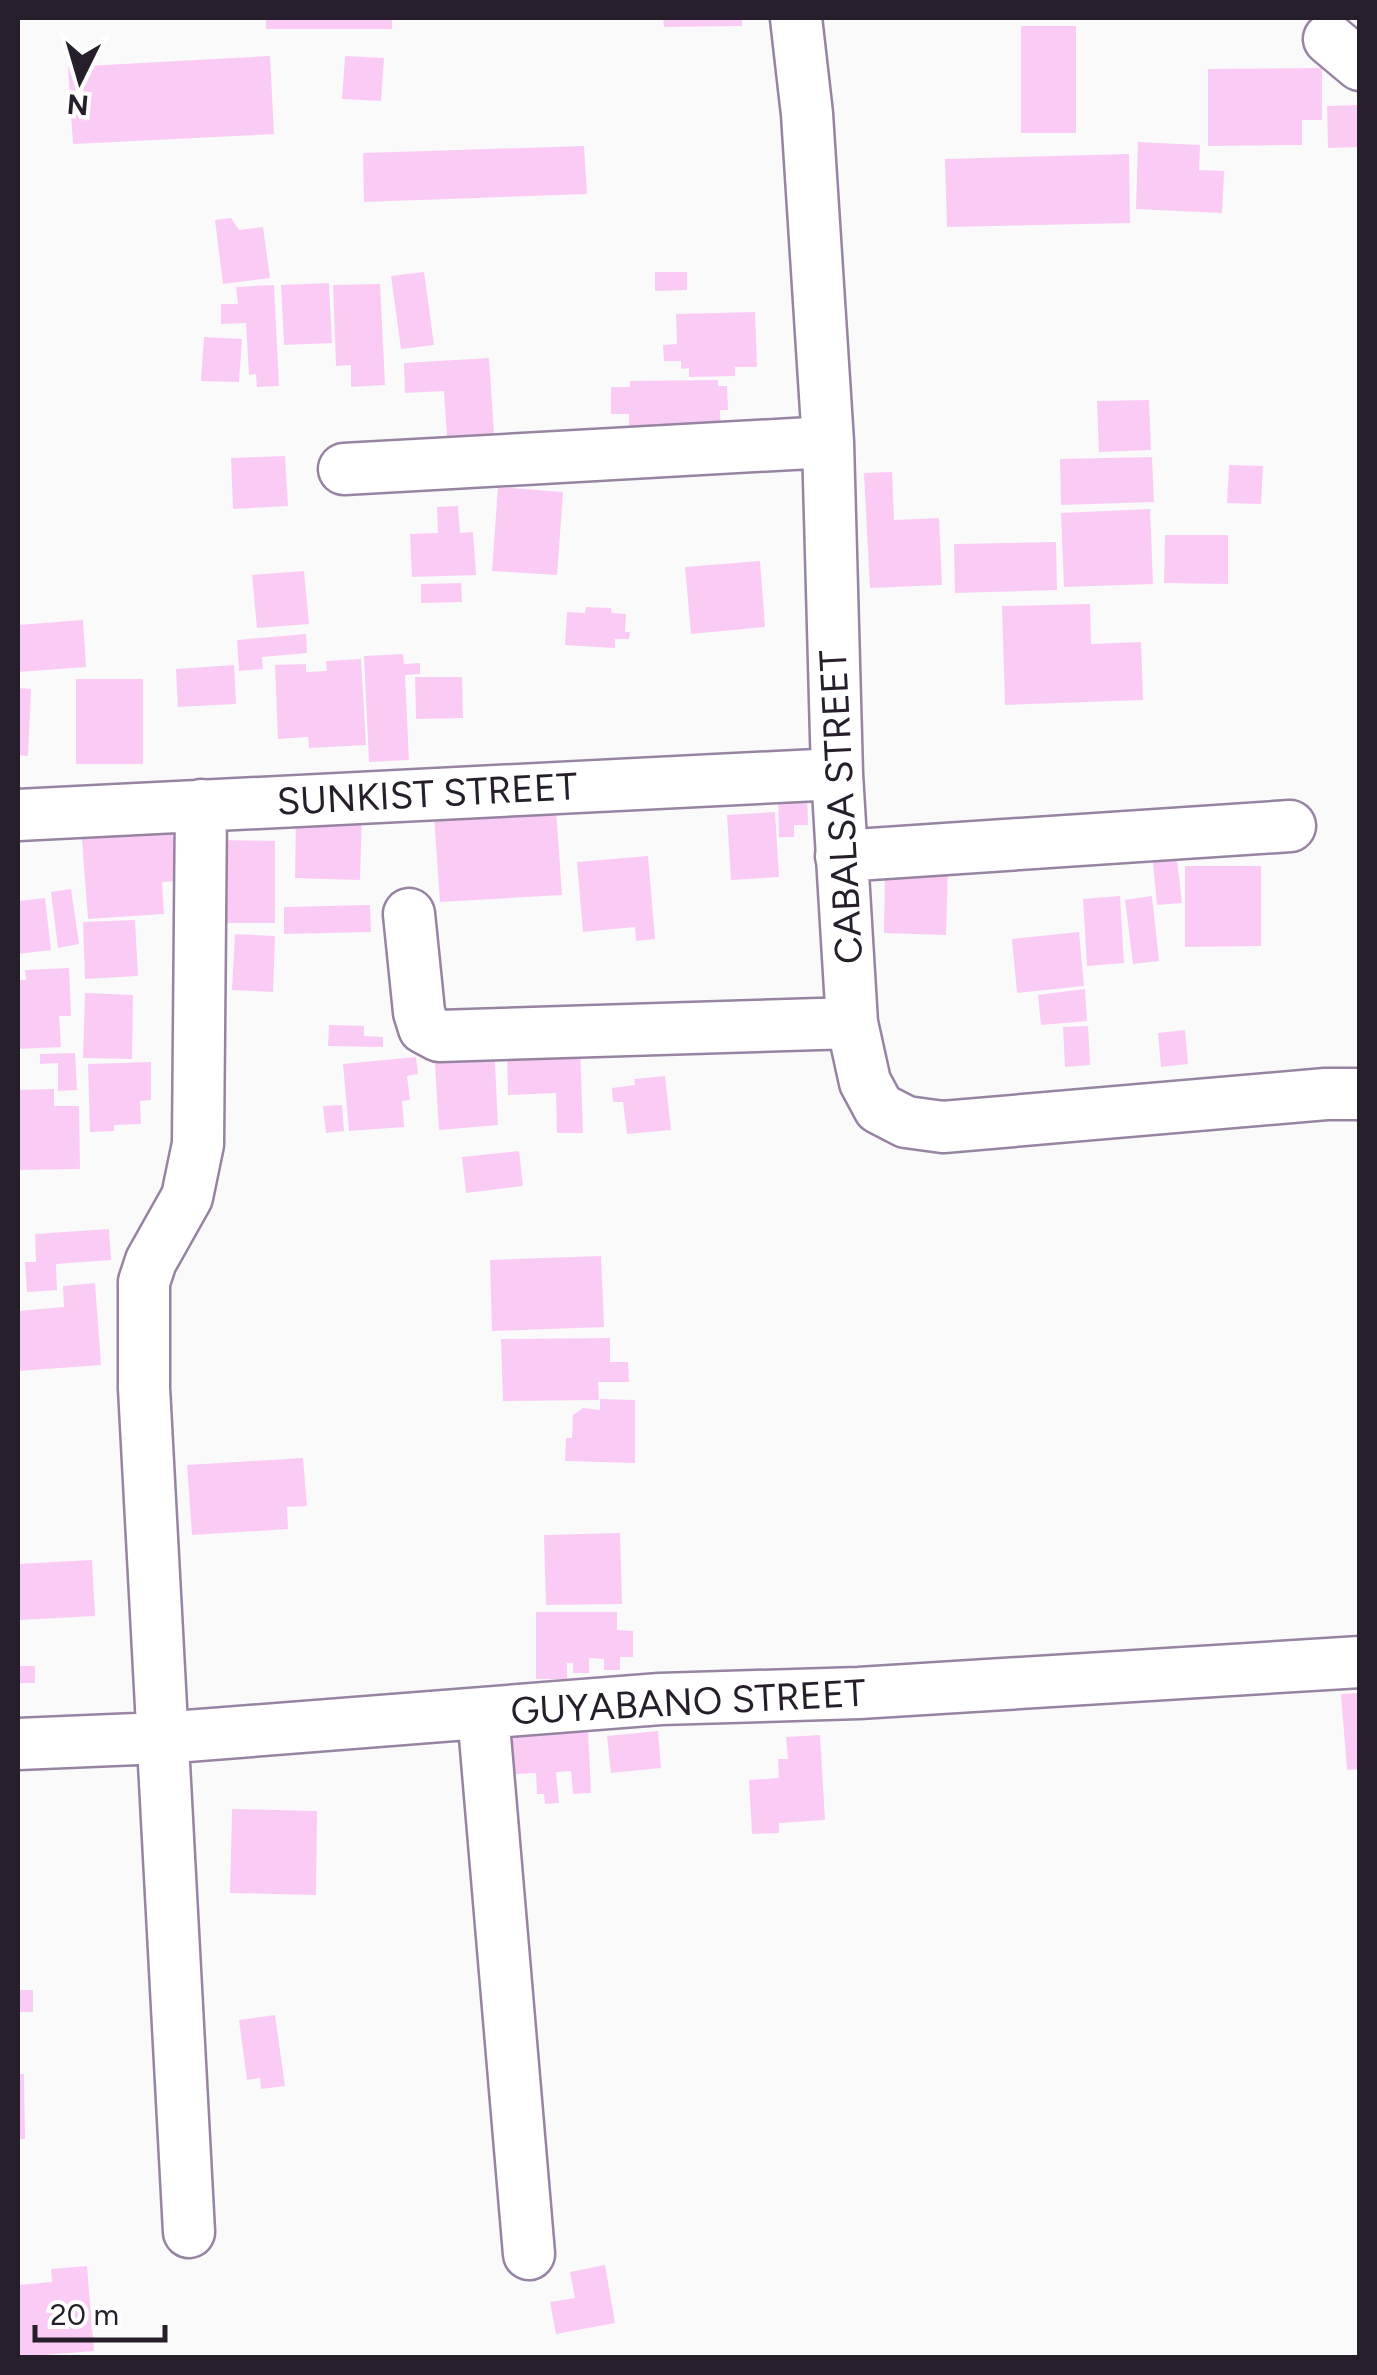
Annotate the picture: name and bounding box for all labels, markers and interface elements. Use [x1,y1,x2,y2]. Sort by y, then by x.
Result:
north arrow [30,30,130,130]
text: N [66,87,90,123]
street label: CABALSA STREET [810,649,872,965]
street label: SUNKIST STREET [276,763,578,825]
street label: GUYABANO STREET [509,1670,867,1734]
scale bar [35,2280,165,2342]
text: 20 m [50,2296,119,2333]

